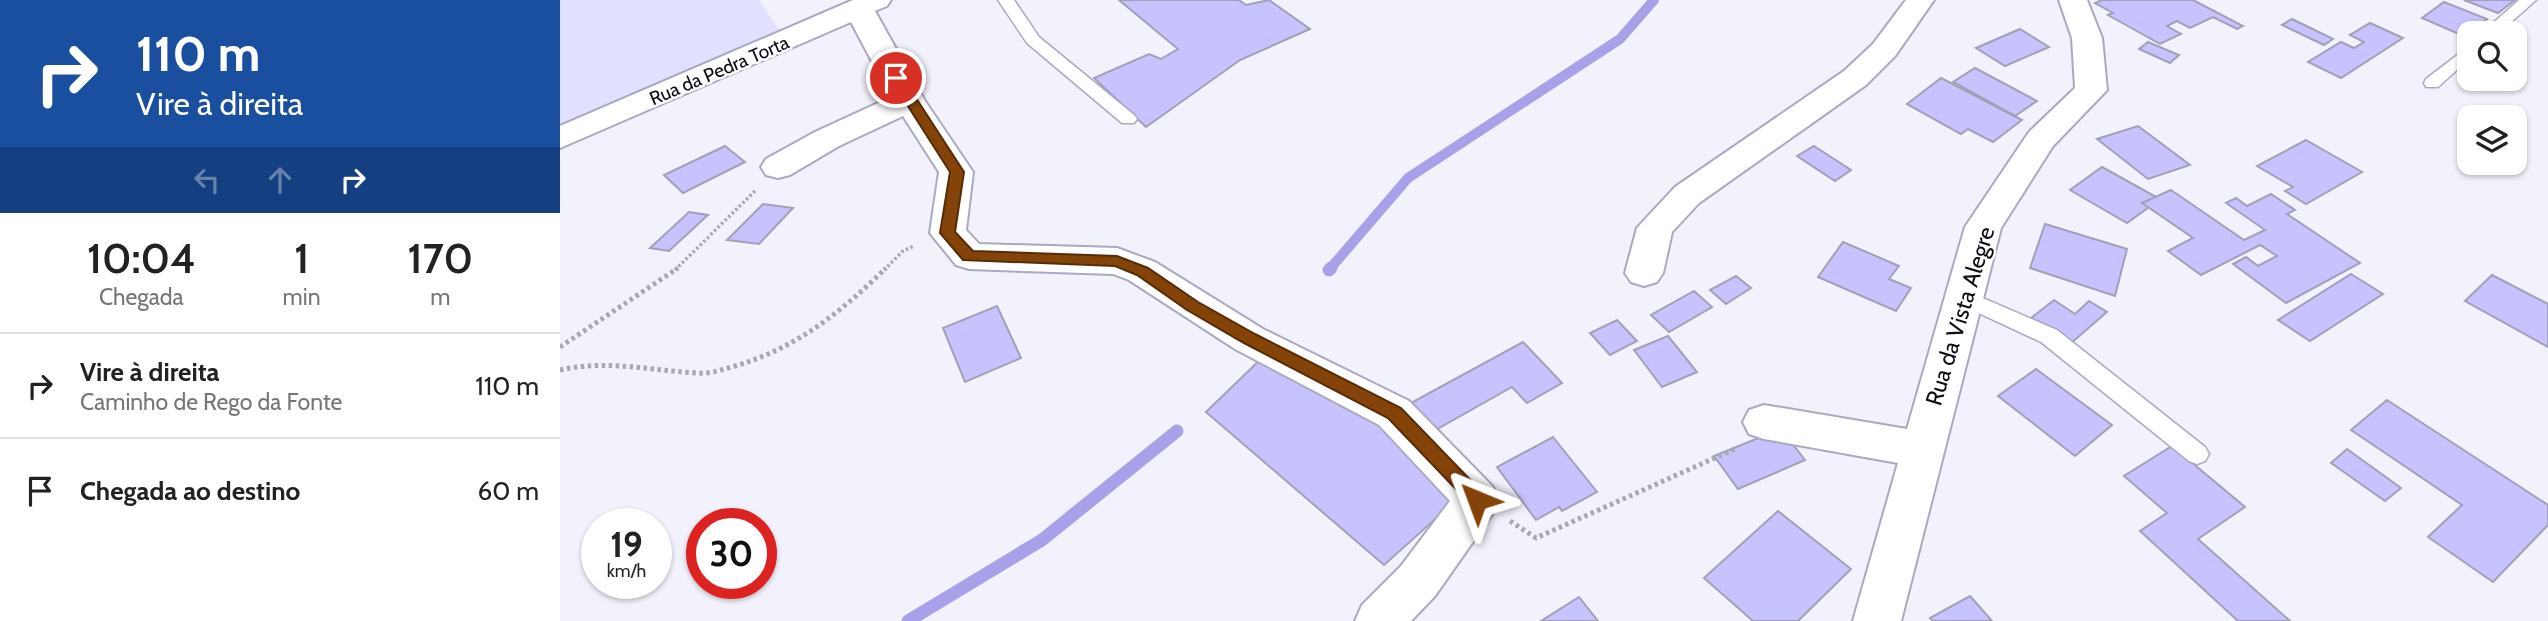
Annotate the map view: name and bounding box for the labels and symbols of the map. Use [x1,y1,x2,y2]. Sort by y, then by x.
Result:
street label: Rua da Pedra Torta [646,31,792,110]
pin [866,48,926,108]
street label: Rua da Vista Alegre [1919,223,2001,409]
position arrow [1440,463,1514,537]
speed limit sign: 30 [686,508,777,599]

